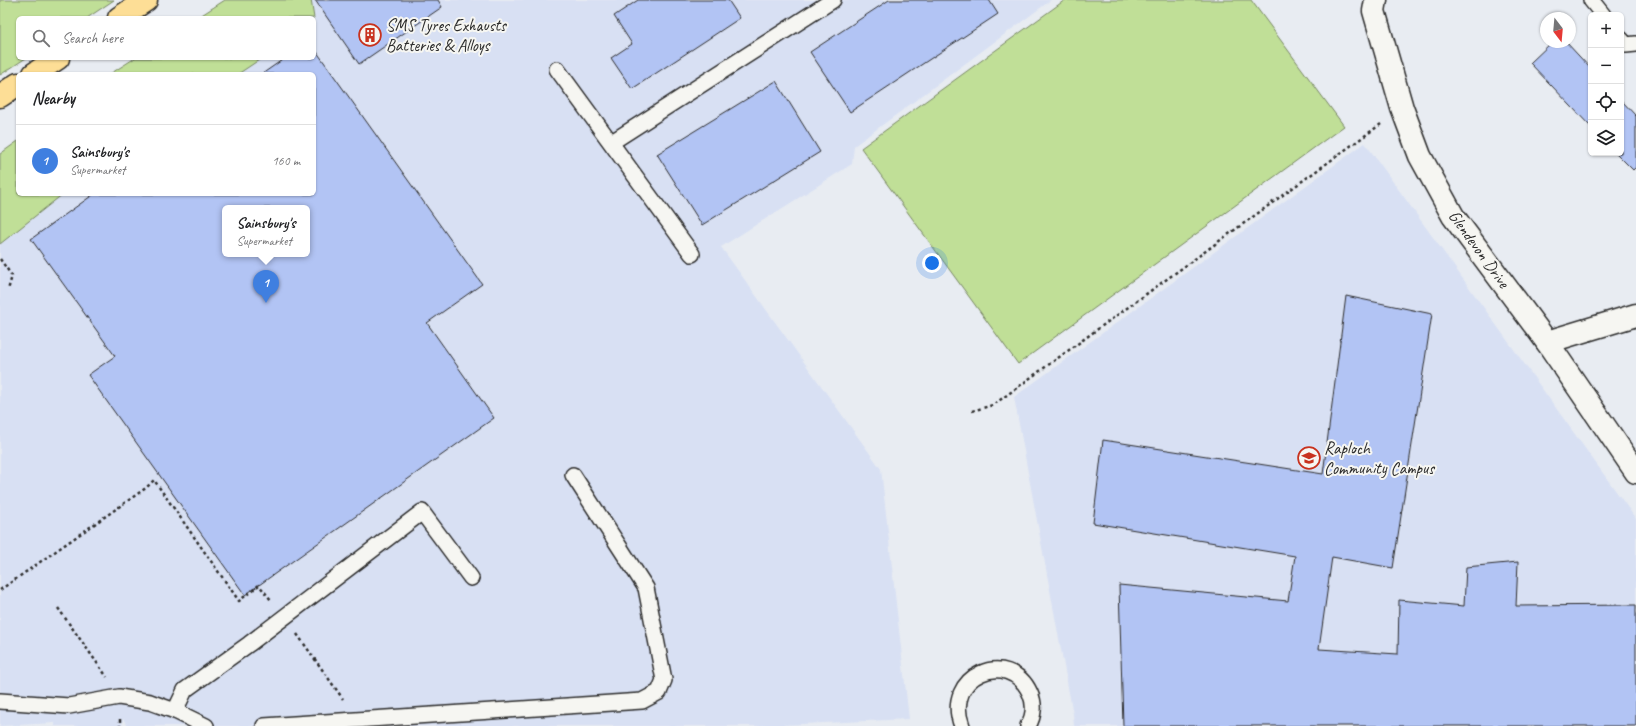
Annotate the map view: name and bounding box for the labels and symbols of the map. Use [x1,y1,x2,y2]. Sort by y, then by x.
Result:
north arrow [1540,12,1576,48]
place label: SMS Tyres Exhausts Batteries & Alloys [386,15,507,56]
building icon: SMS Tyres Exhausts Batteries & Alloys [357,22,383,48]
street label: Glendevon Drive [1444,206,1515,293]
your location [922,253,942,273]
pin: 1 [253,270,279,303]
place label: Raploch Community Campus [1324,438,1435,479]
school or university icon: Raploch Community Campus [1296,445,1322,471]

